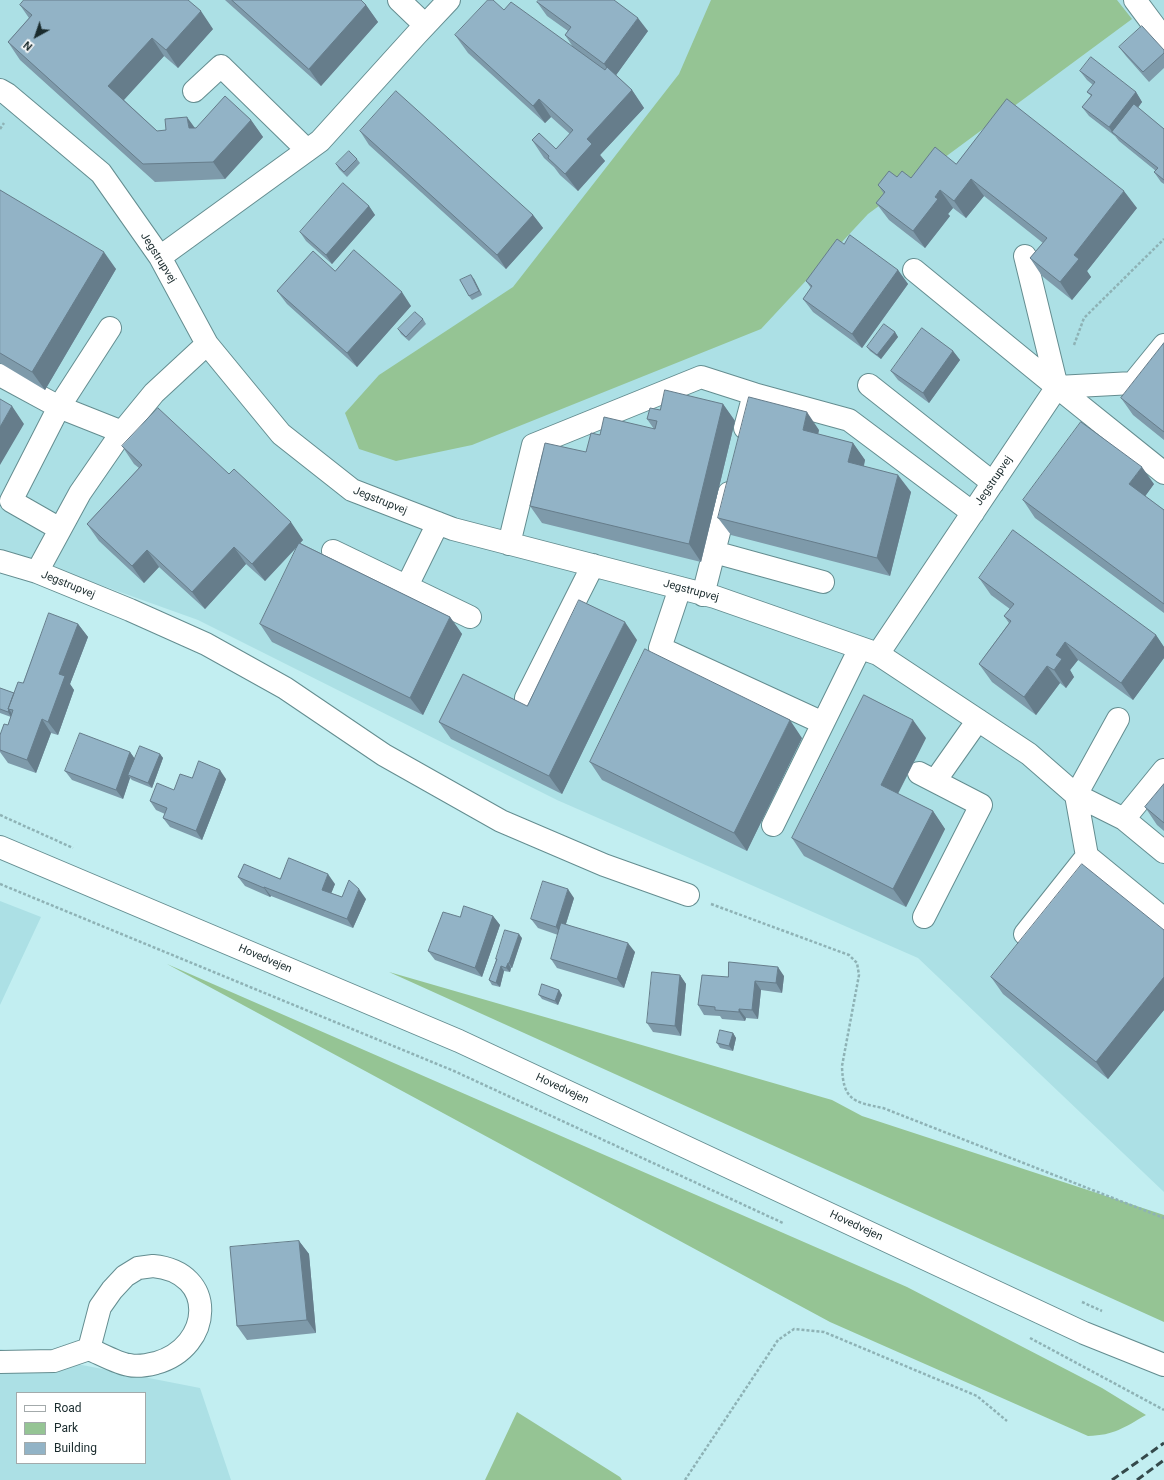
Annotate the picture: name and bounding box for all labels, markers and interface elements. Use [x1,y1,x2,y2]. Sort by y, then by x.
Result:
north arrow [16,16,56,56]
text: N [21,38,35,53]
street label: Jegstrupvej [137,230,179,286]
street label: Jegstrupvej [973,454,1015,508]
street label: Jegstrupvej [351,484,409,518]
street label: Jegstrupvej [39,568,97,602]
street label: Jegstrupvej [662,577,720,605]
street label: Hovedvejen [236,942,294,976]
street label: Hovedvejen [533,1071,591,1107]
street label: Hovedvejen [827,1208,885,1244]
legend [16,1392,146,1464]
text: Road [54,1401,82,1415]
text: Park [54,1421,78,1435]
text: Building [54,1441,97,1455]

